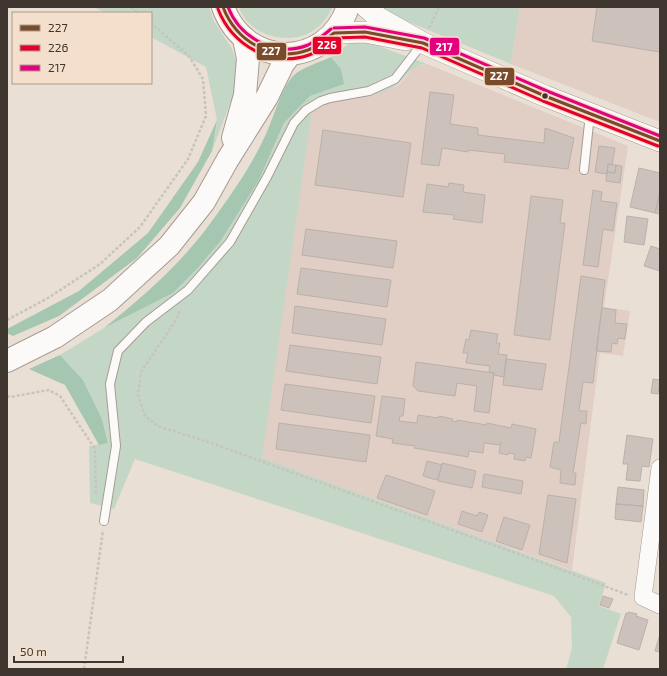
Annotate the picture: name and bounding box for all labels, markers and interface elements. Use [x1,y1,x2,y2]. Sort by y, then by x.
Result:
legend [12,12,152,84]
text: 227 [48,20,68,34]
line badge: 226 [312,36,342,55]
line badge: 217 [429,37,460,56]
text: 226 [317,38,337,51]
text: 226 [48,40,68,54]
text: 217 [436,40,453,53]
line badge: 227 [256,42,287,61]
text: 227 [262,44,280,57]
text: 217 [48,60,66,74]
line badge: 227 [484,67,515,86]
text: 227 [490,69,508,82]
unlabelled marker [540,91,550,101]
scale bar [14,638,123,664]
text: 50 m [20,644,47,658]

